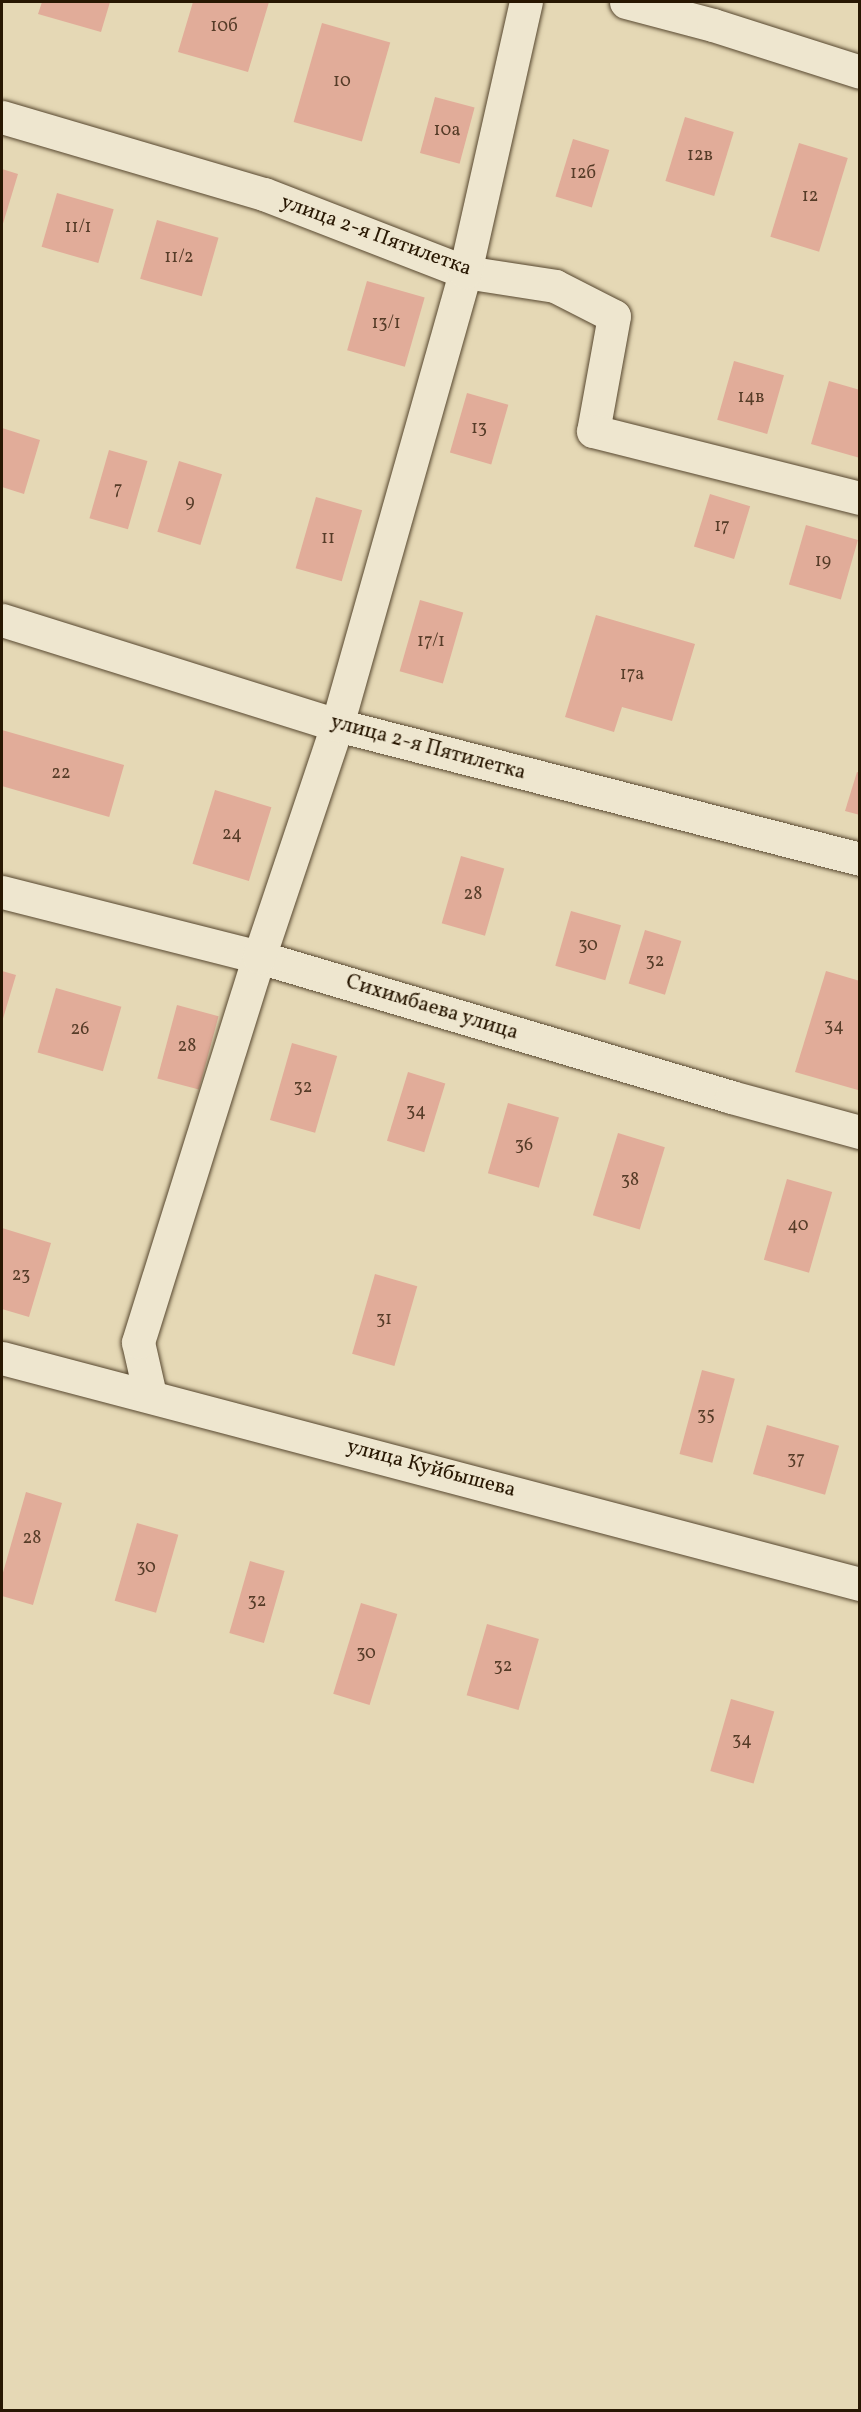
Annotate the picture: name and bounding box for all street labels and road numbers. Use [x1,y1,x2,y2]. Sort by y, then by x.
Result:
street label: улица 2-я Пятилетка [277,190,475,282]
street label: улица 2-я Пятилетка [328,710,528,786]
street label: Сихимбаева улица [342,970,522,1046]
street label: улица Куйбышева [344,1434,518,1504]

